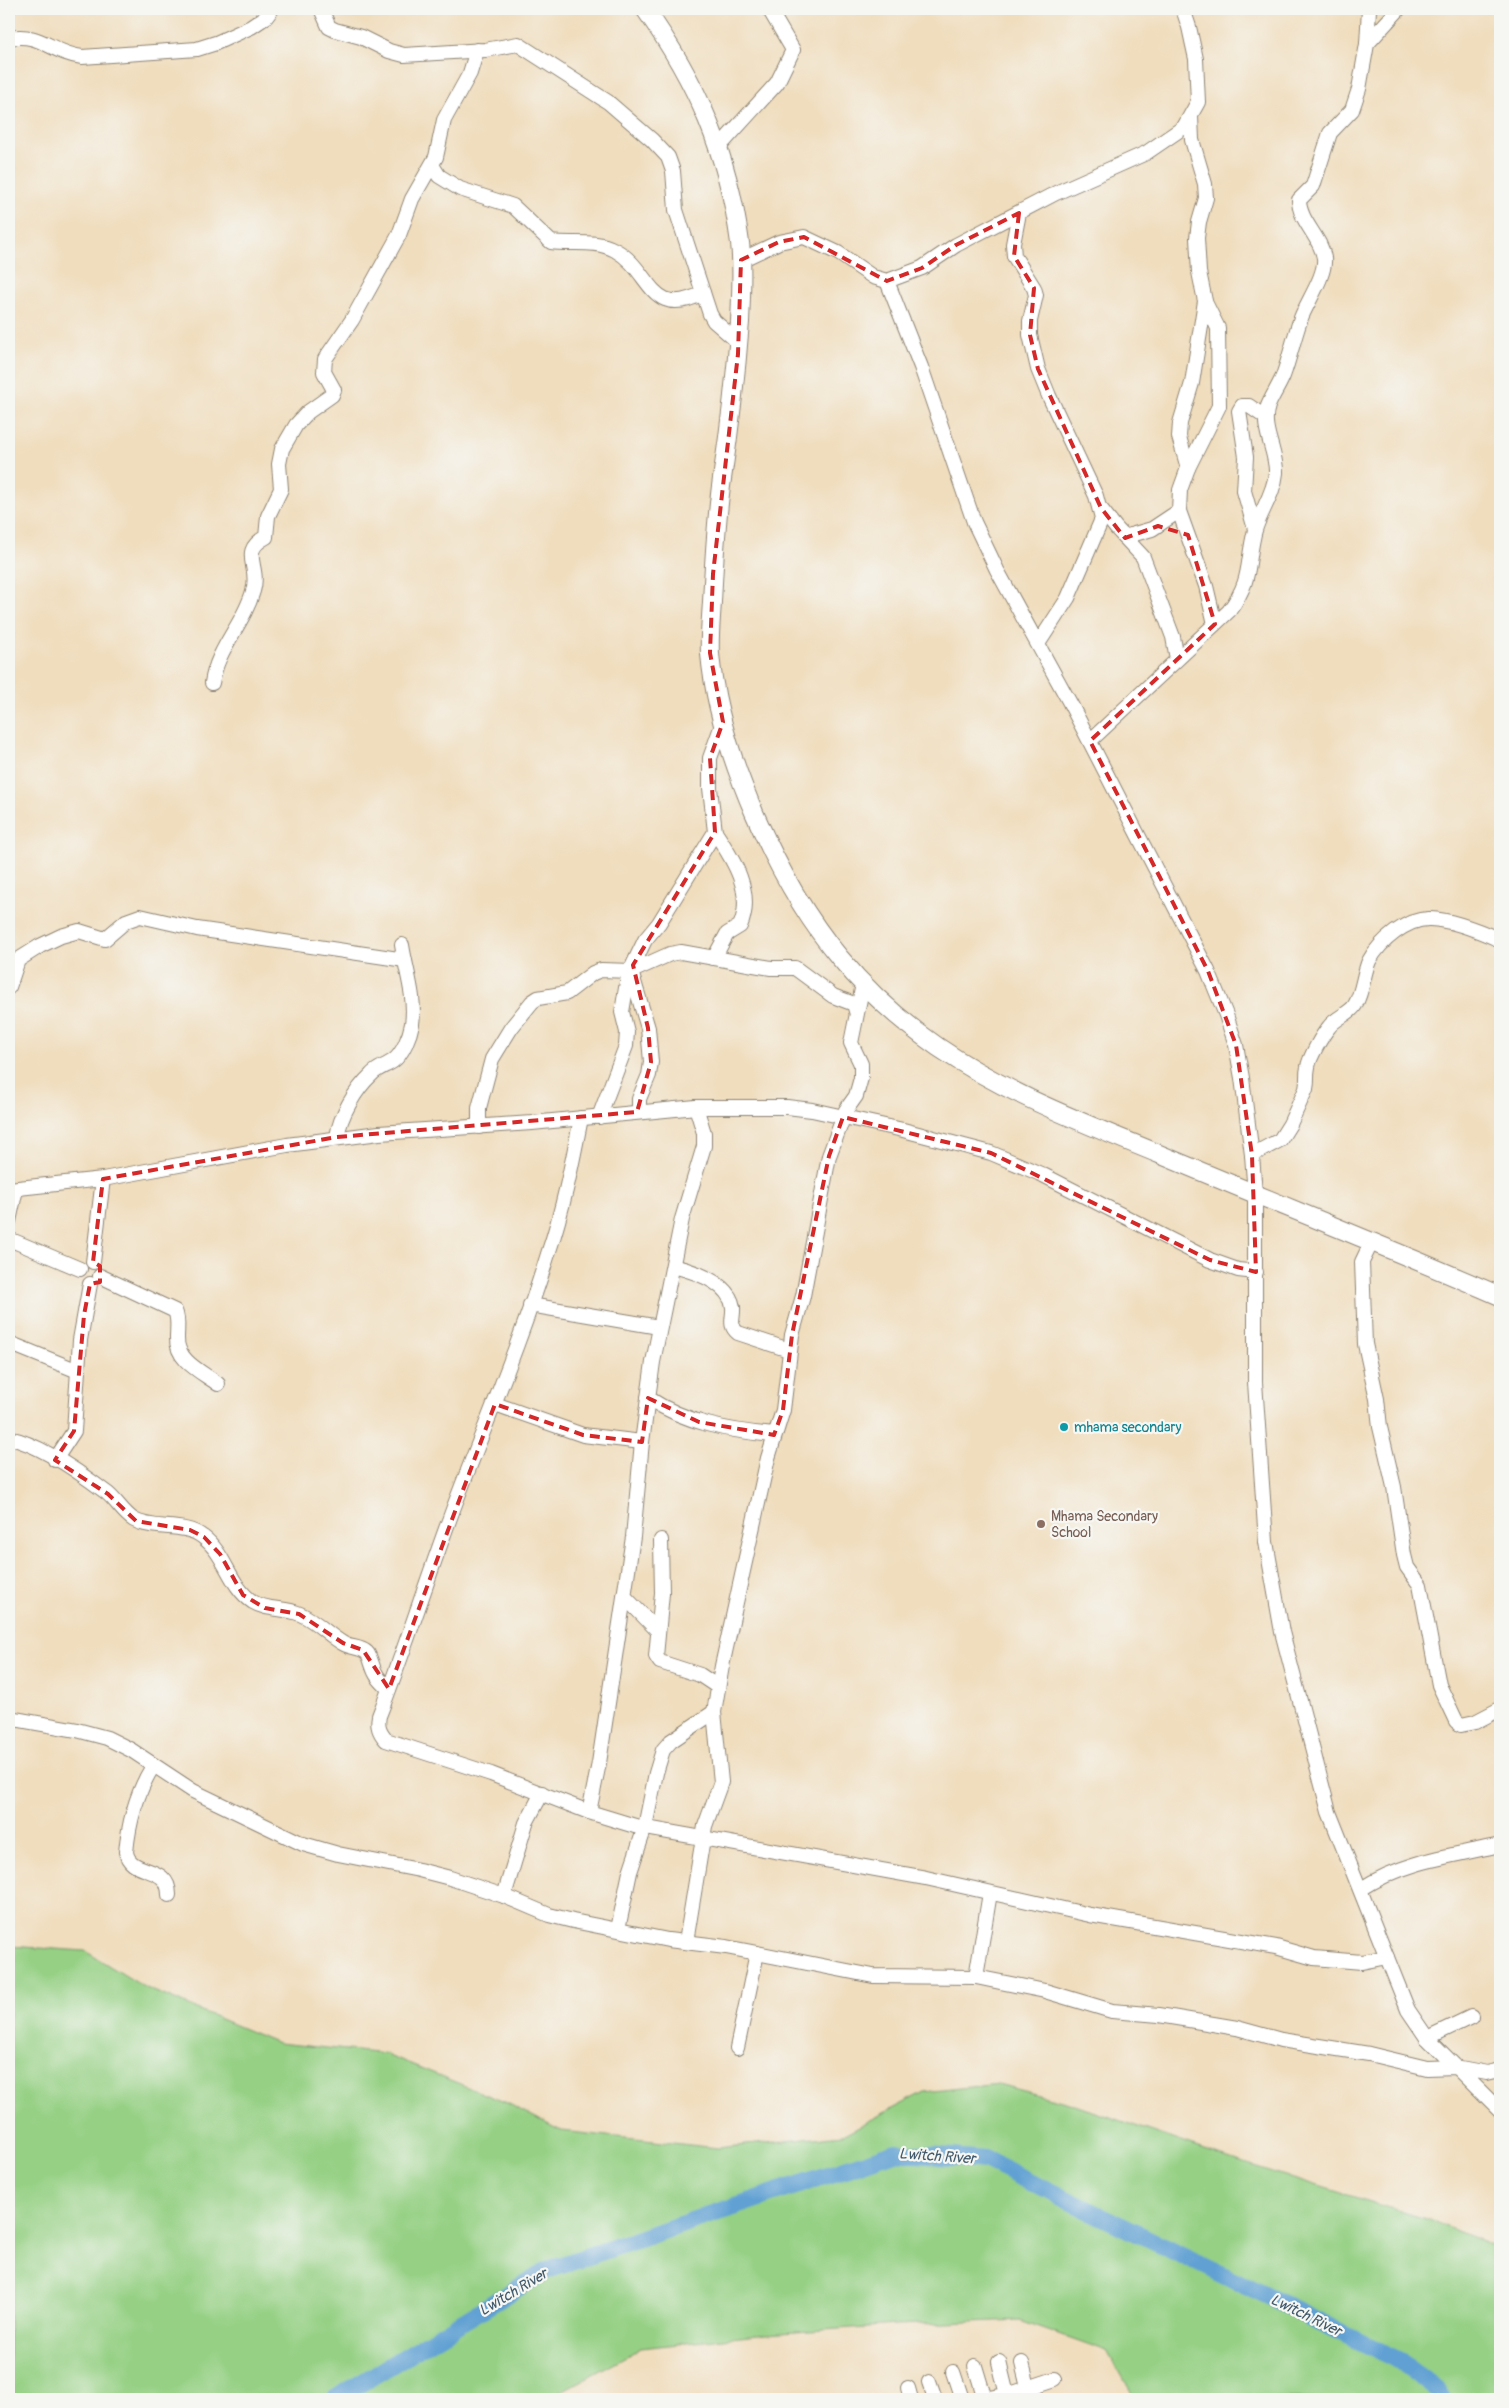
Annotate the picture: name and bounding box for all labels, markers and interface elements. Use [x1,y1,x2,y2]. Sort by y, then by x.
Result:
place label: mhama secondary [1074,1419,1181,1436]
marker: mhama secondary [1058,1421,1070,1433]
place label: Mhama Secondary School [1051,1508,1158,1541]
marker: Mhama Secondary School [1035,1518,1047,1530]
water label: Lwitch River [898,2144,977,2169]
water label: Lwitch River [476,2264,552,2320]
water label: Lwitch River [1267,2290,1346,2341]

